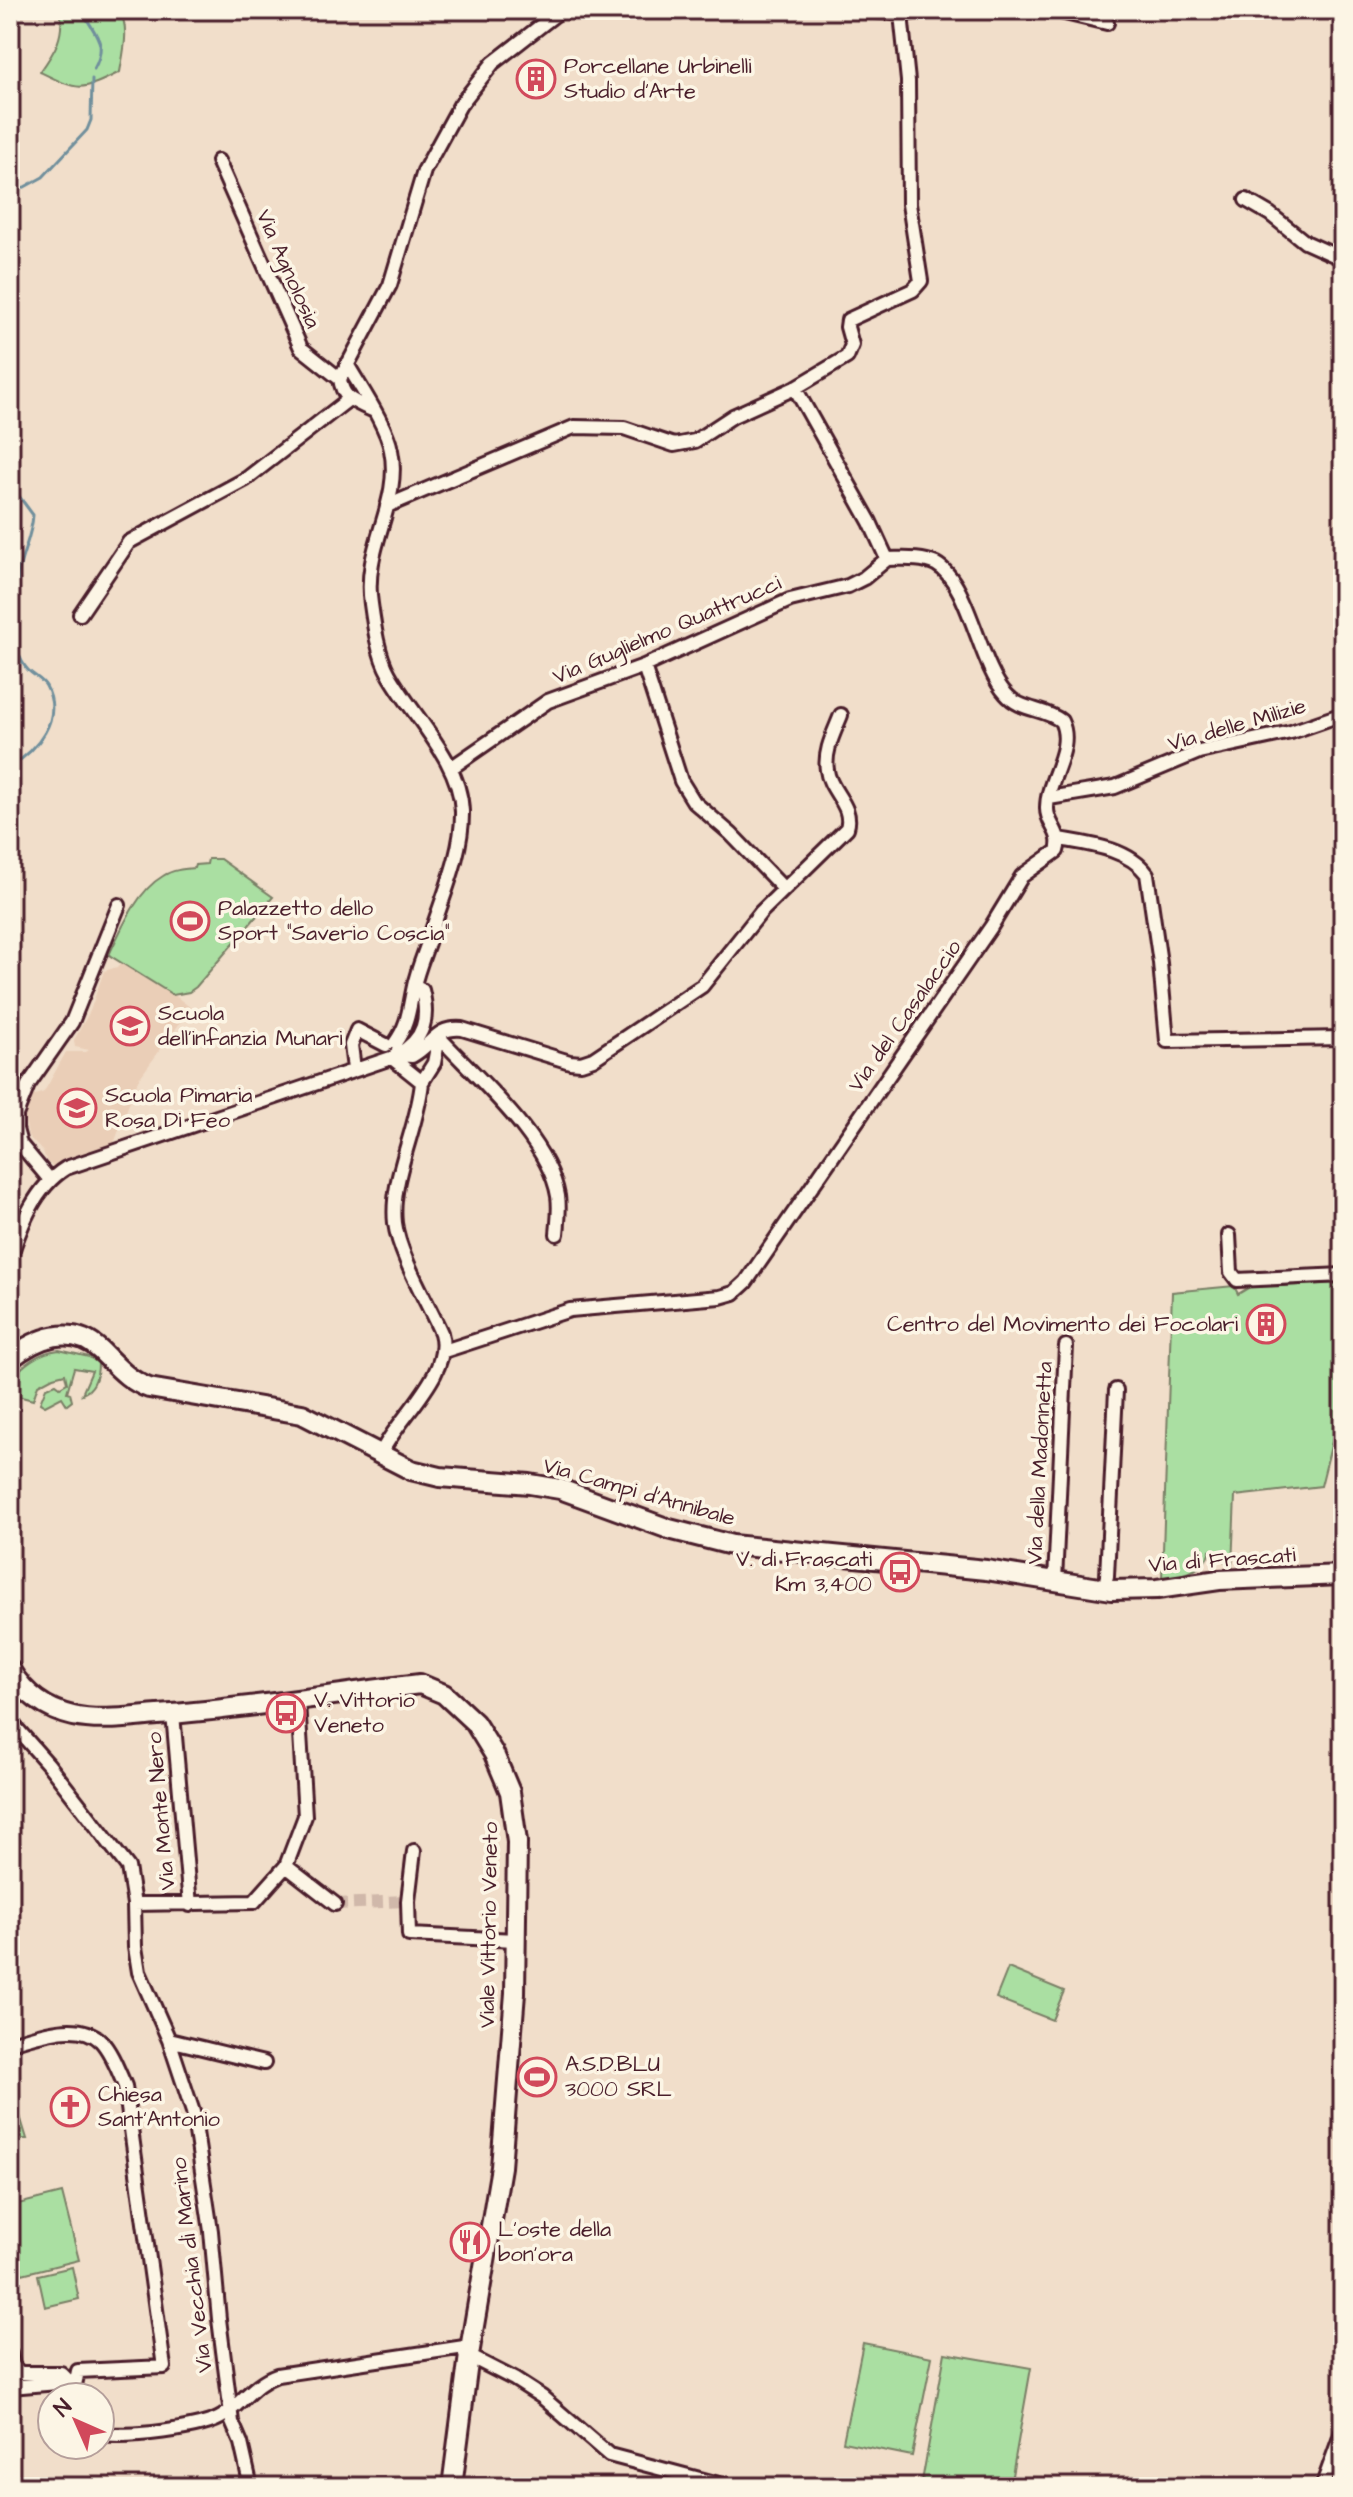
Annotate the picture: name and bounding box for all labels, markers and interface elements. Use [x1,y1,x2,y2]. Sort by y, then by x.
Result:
place label: Porcellane Urbinelli Studio d'Arte [564,51,752,107]
building icon: Porcellane Urbinelli Studio d'Arte [515,58,557,100]
street label: Via Agnolosia [247,205,328,334]
street label: Via Guglielmo Quattrucci [548,568,787,693]
street label: Via delle Milizie [1164,690,1310,760]
place label: Palazzetto dello Sport "Saverio Coscia" [218,893,450,949]
sports icon: Palazzetto dello Sport "Saverio Coscia" [169,900,211,942]
street label: Via del Casalaccio [841,933,970,1099]
place label: Scuola dell'infanzia Munari [158,998,343,1054]
school or university icon: Scuola dell'infanzia Munari [109,1005,151,1047]
place label: Scuola Pimaria Rosa Di Feo [105,1080,252,1136]
school or university icon: Scuola Pimaria Rosa Di Feo [56,1087,98,1129]
building icon: Centro del Movimento dei Focolari [1245,1303,1287,1345]
place label: Centro del Movimento dei Focolari [887,1309,1238,1340]
street label: Via della Madonnetta [1019,1361,1061,1565]
street label: Via Campi d'Annibale [539,1450,739,1534]
street label: Via di Frascati [1147,1539,1297,1581]
place label: V. di Frascati Km 3,400 [736,1544,872,1600]
bus stop icon: V. di Frascati Km 3,400 [879,1551,921,1593]
place label: V. Vittorio Veneto [314,1685,415,1741]
bus stop icon: V. Vittorio Veneto [265,1692,307,1734]
street label: Via Monte Nero [139,1730,183,1891]
street label: Viale Vittorio Veneto [472,1821,506,2028]
place label: A.S.D.BLU 3000 SRL [565,2049,672,2105]
sports icon: A.S.D.BLU 3000 SRL [516,2056,558,2098]
place label: Chiesa Sant'Antonio [98,2079,220,2135]
church icon: Chiesa Sant'Antonio [49,2086,91,2128]
street label: Via Vecchia di Marino [163,2155,221,2374]
place label: L’oste della bon’ora [498,2214,611,2270]
restaurant icon: L’oste della bon’ora [449,2221,491,2263]
north arrow [36,2381,116,2461]
text: N [47,2392,79,2424]

